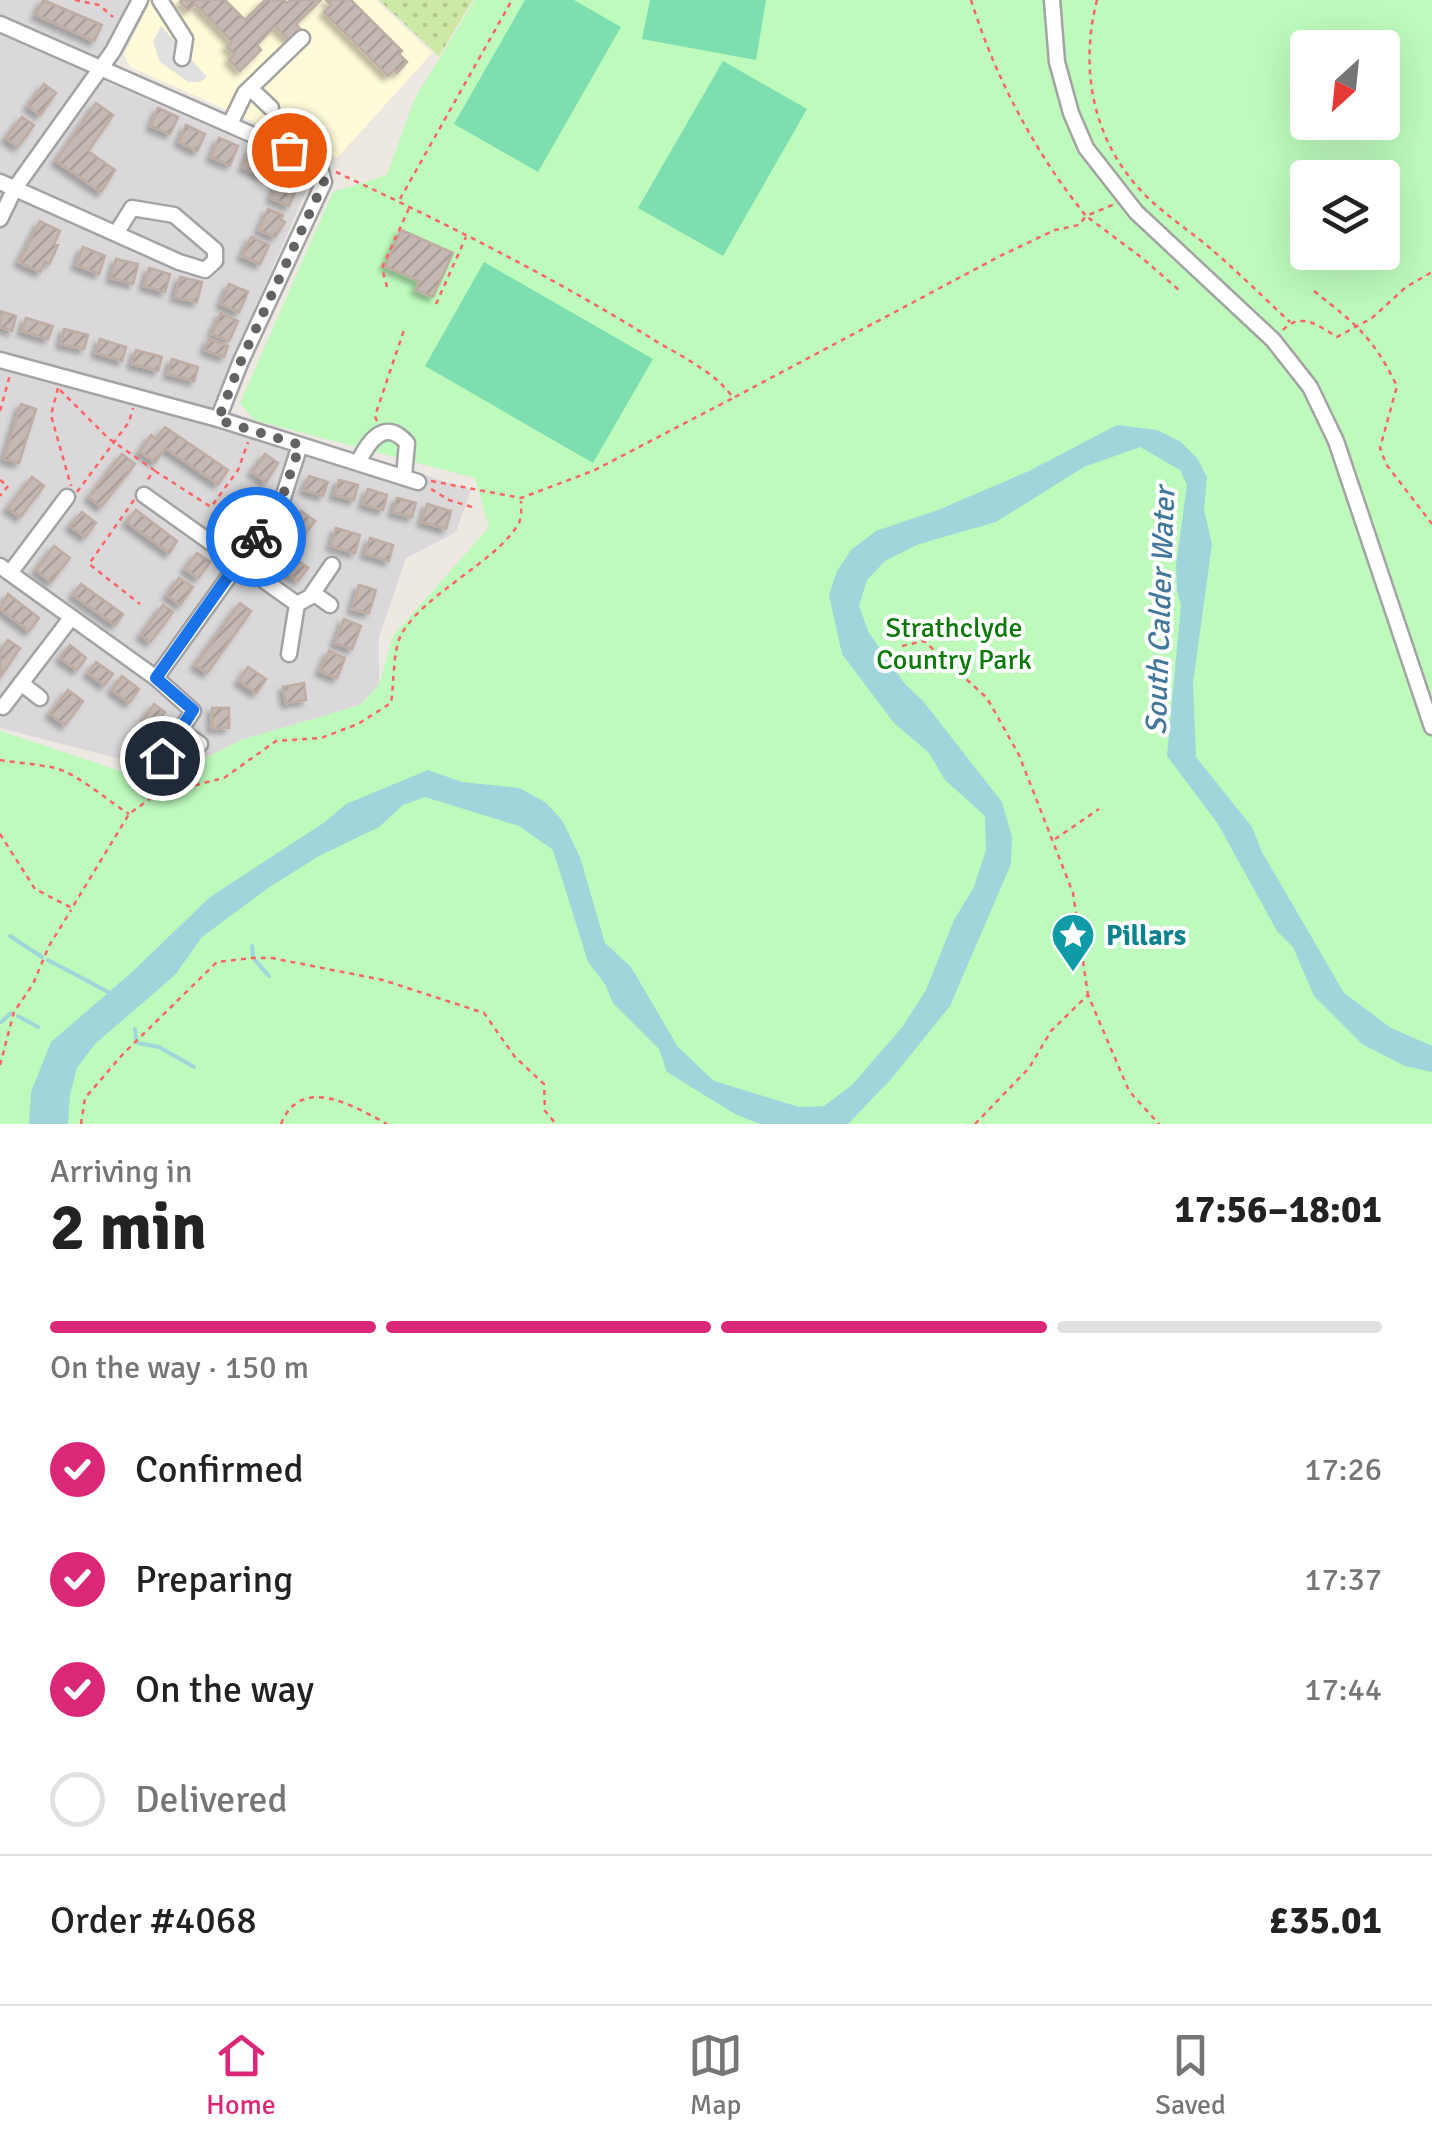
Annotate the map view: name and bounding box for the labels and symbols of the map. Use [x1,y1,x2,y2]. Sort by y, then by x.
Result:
north arrow [1290,30,1400,140]
pin [247,108,332,193]
water label: South Calder Water [1138,483,1183,736]
courier [206,487,306,587]
park label: Strathclyde Country Park [876,611,1032,677]
pin [120,716,205,801]
place icon: Pillars [1050,912,1096,973]
place label: Pillars [1106,919,1186,953]

